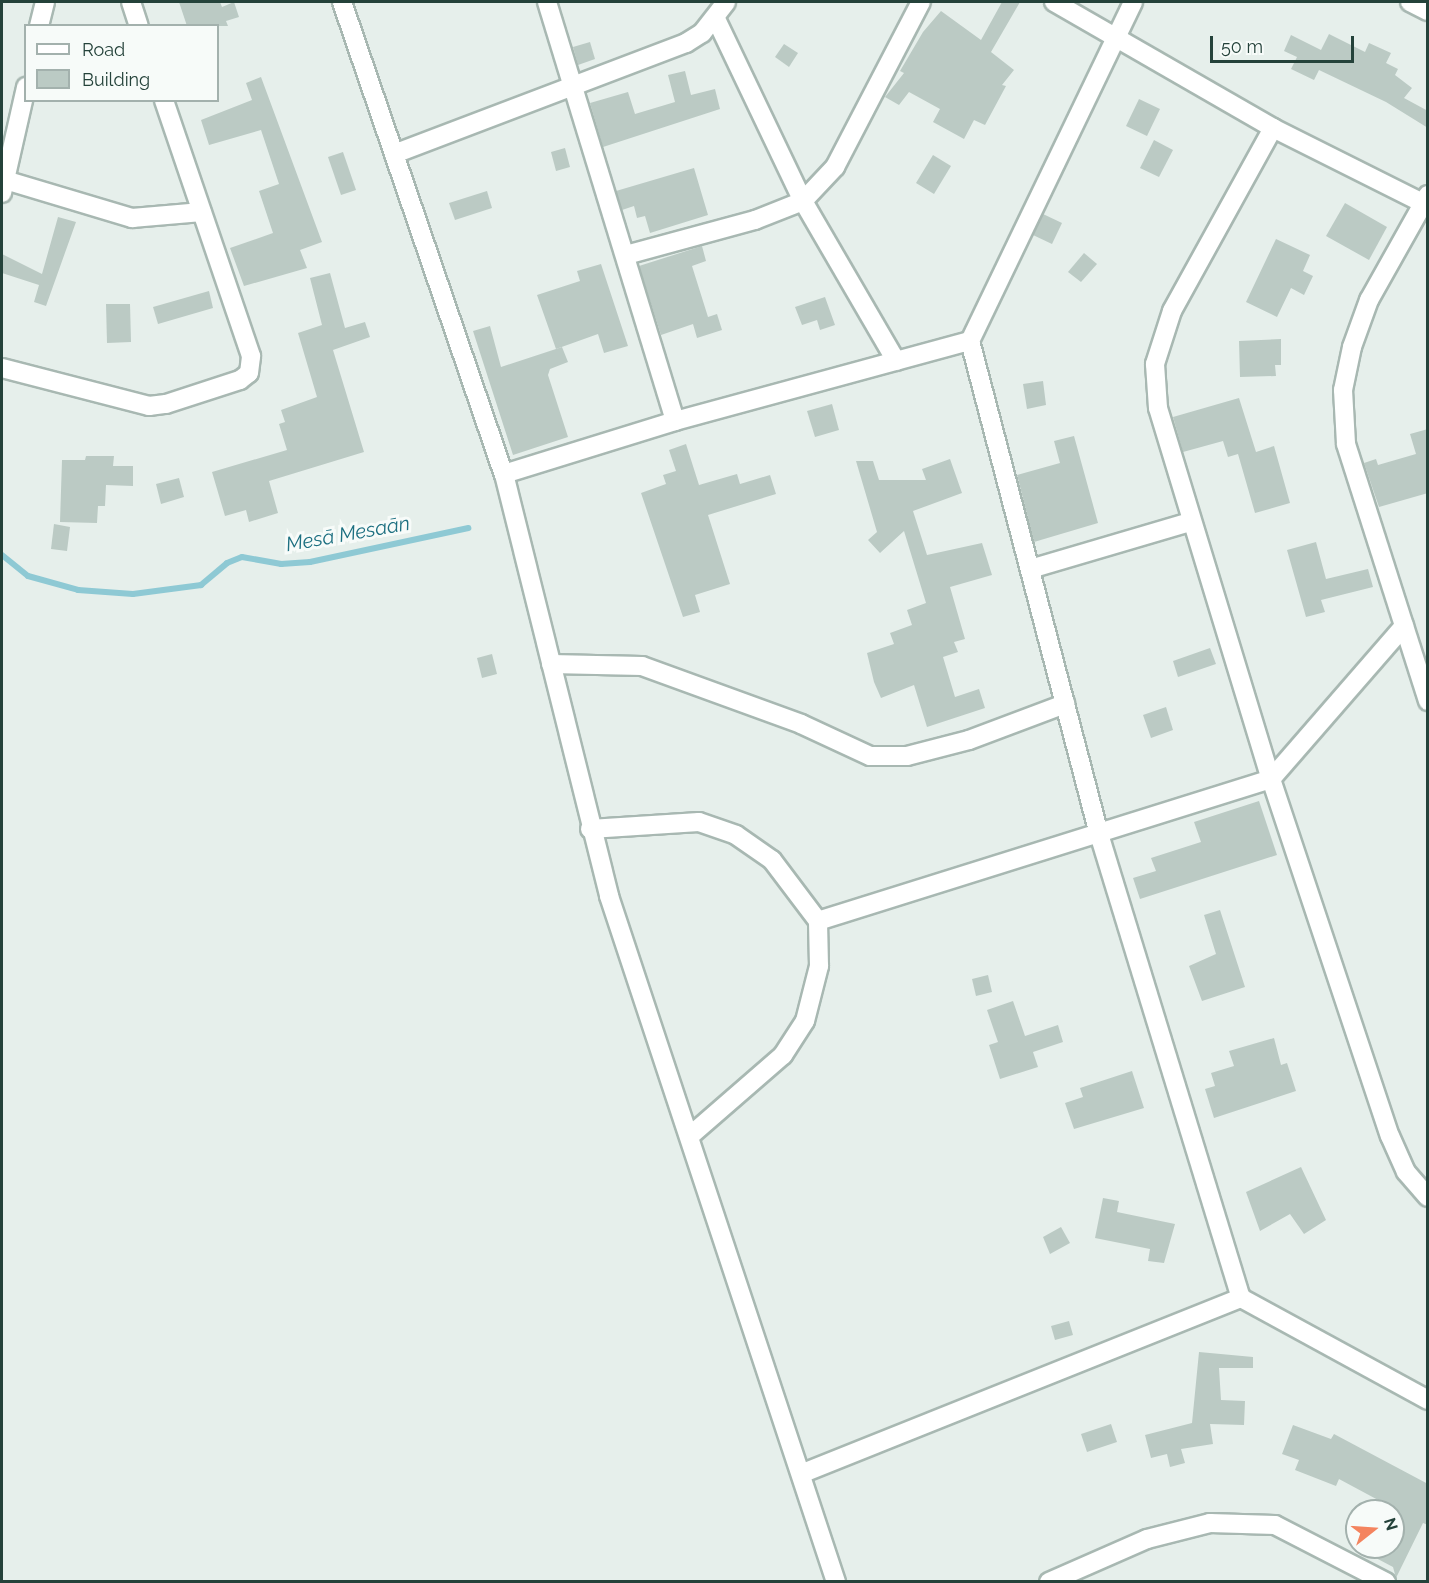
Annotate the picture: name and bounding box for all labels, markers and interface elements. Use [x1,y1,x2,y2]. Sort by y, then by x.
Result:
legend [24,24,219,102]
scale bar [1213,24,1357,62]
text: 50 m [1221,36,1263,57]
text: Road [82,39,125,60]
text: Building [82,69,150,90]
water label: Mesā Mesaān [284,511,412,557]
north arrow [1345,1499,1405,1559]
text: N [1380,1516,1402,1533]

